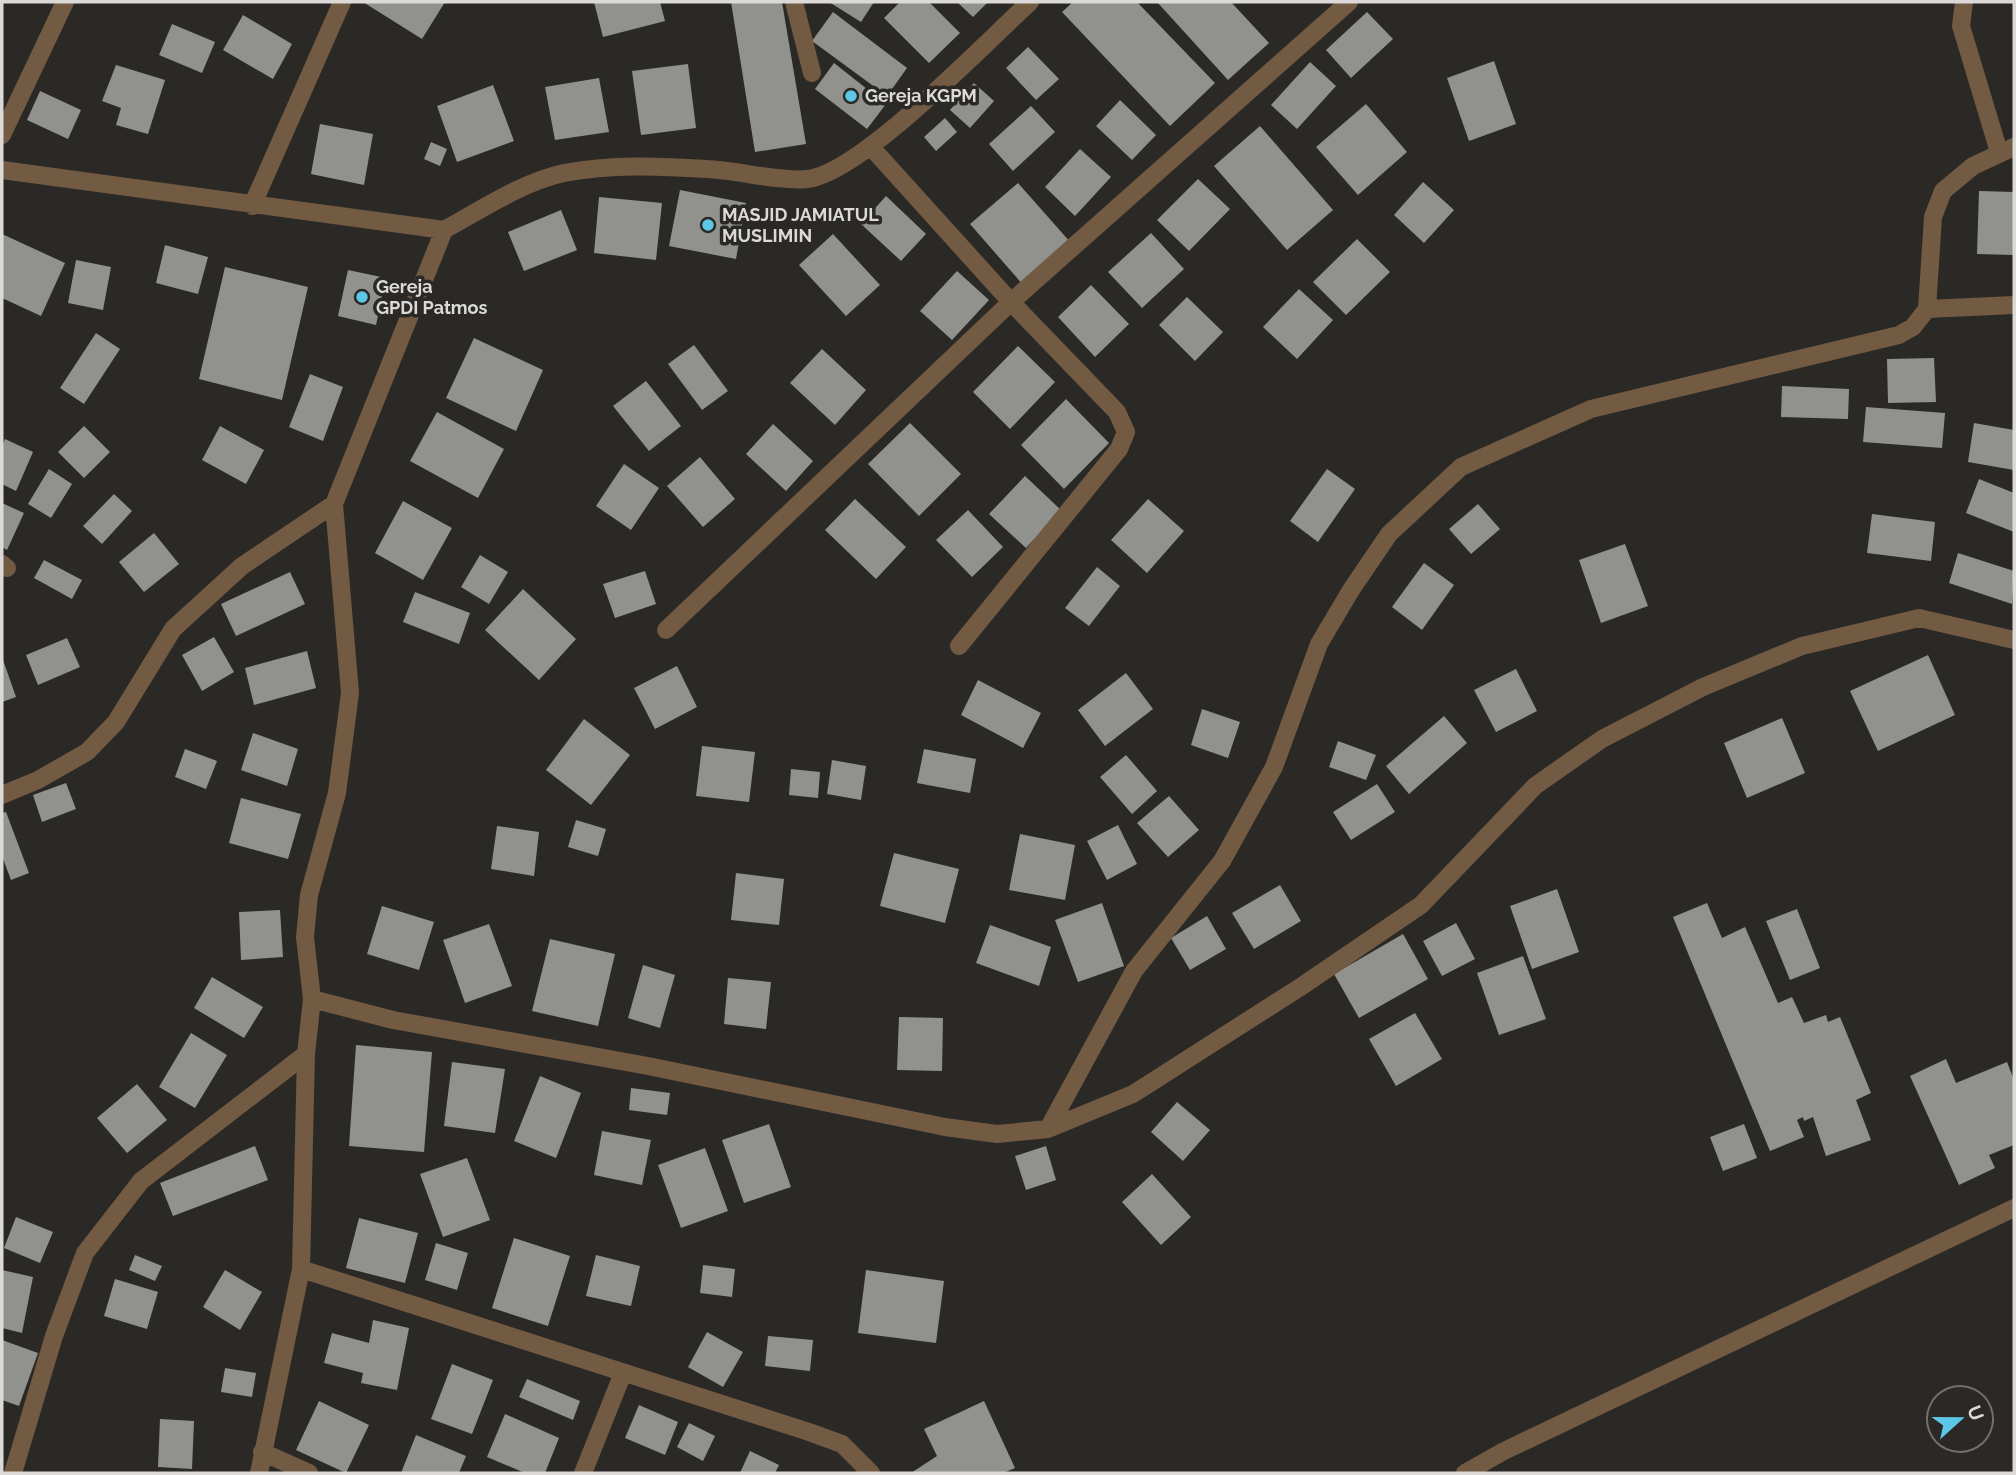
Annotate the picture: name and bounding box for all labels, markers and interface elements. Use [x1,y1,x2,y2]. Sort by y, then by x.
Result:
place label: Gereja KGPM [865,85,977,106]
marker: Gereja KGPM [843,88,859,104]
place label: MASJID JAMIATUL MUSLIMIN [722,204,879,246]
marker: MASJID JAMIATUL MUSLIMIN [700,217,716,233]
place label: Gereja GPDI Patmos [376,276,488,318]
marker: Gereja GPDI Patmos [354,289,370,305]
north arrow [1925,1384,1995,1454]
text: U [1963,1402,1989,1424]

